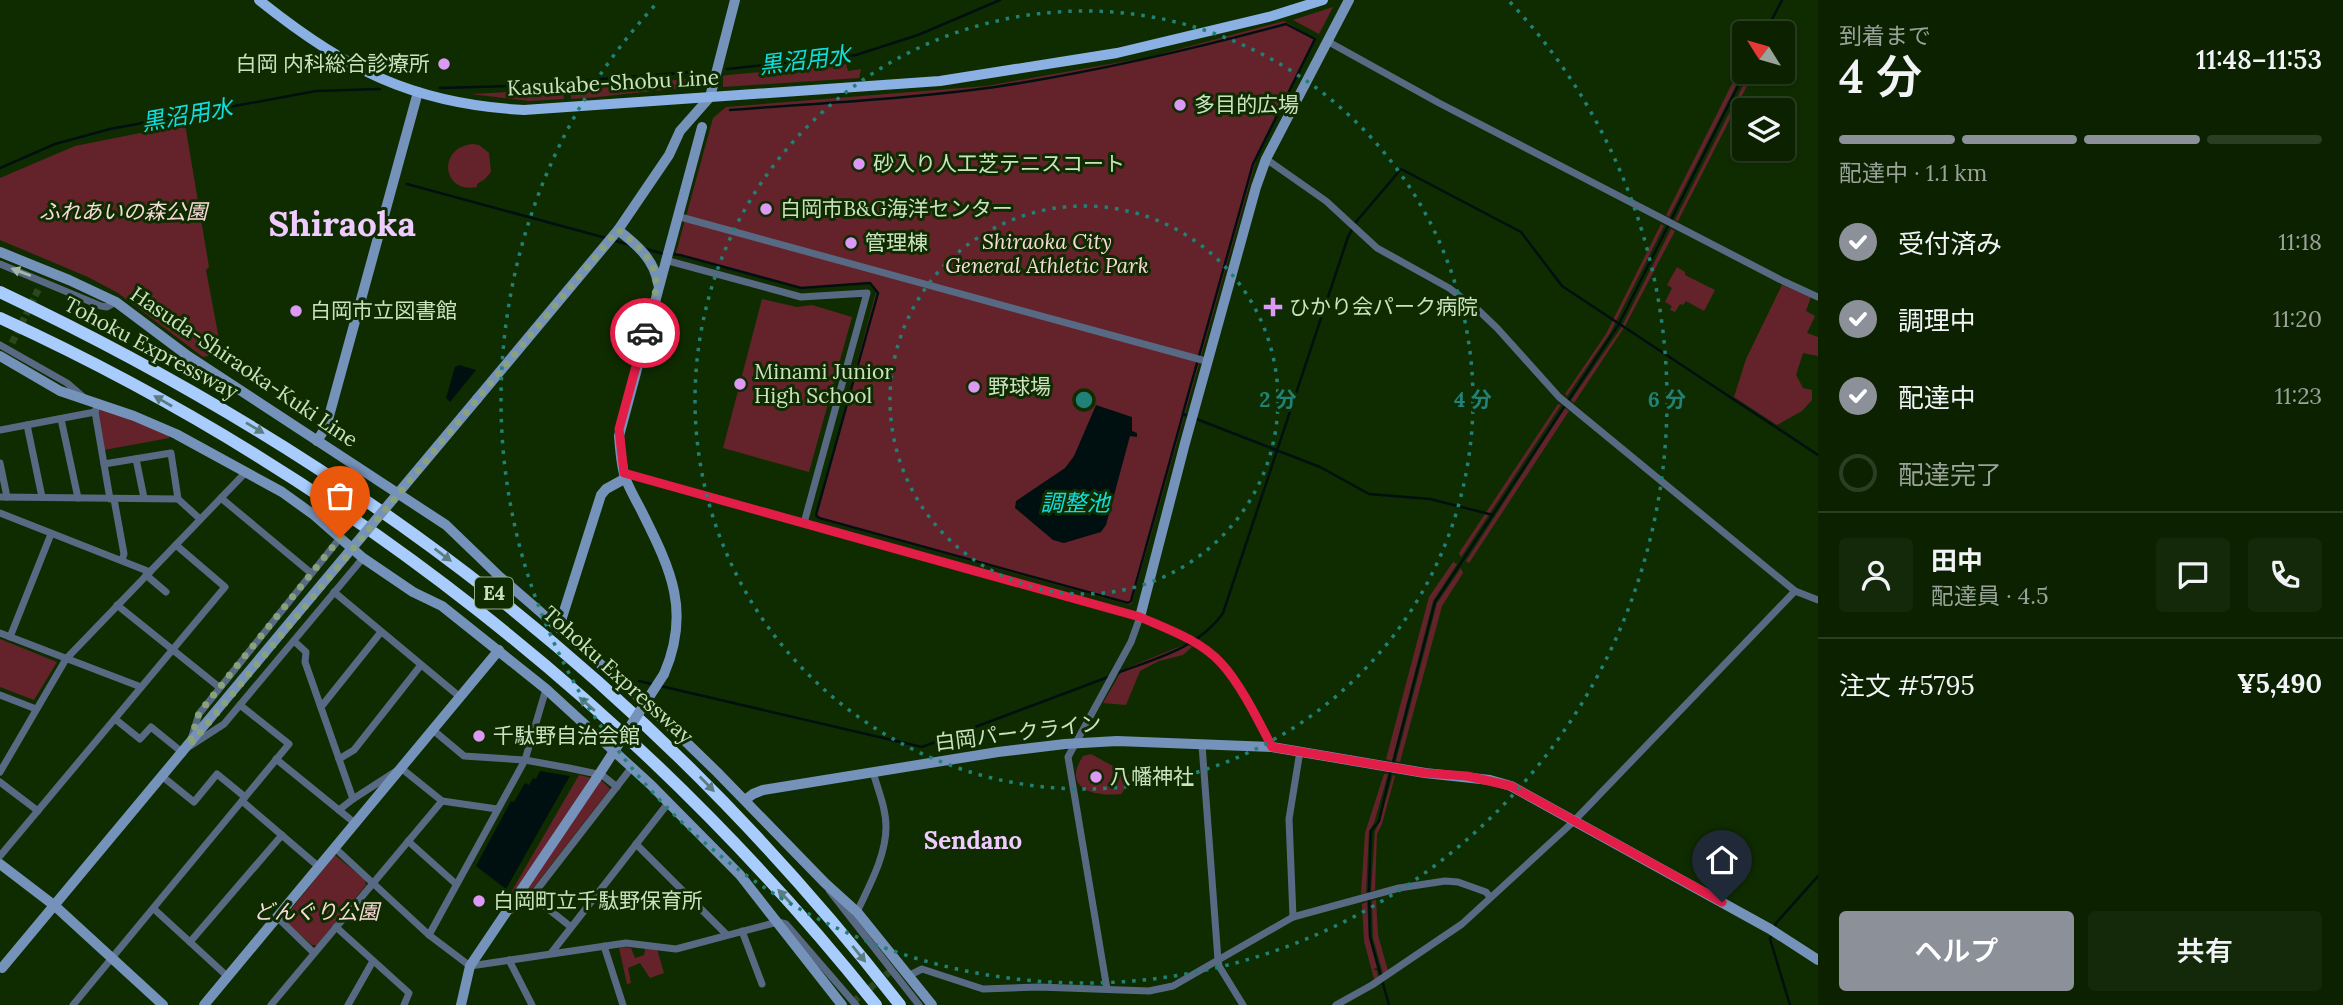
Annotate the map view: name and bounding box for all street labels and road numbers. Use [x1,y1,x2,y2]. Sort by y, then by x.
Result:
street label: Kasukabe-Shobu Line [506,63,720,102]
street label: Hasuda-Shiraoka-Kuki Line [125,280,363,453]
street label: Tohoku Expressway [59,290,243,405]
road number: E4 [475,578,513,608]
street label: Tohoku Expressway [537,600,699,749]
street label: 白岡パークライン [933,709,1103,756]

